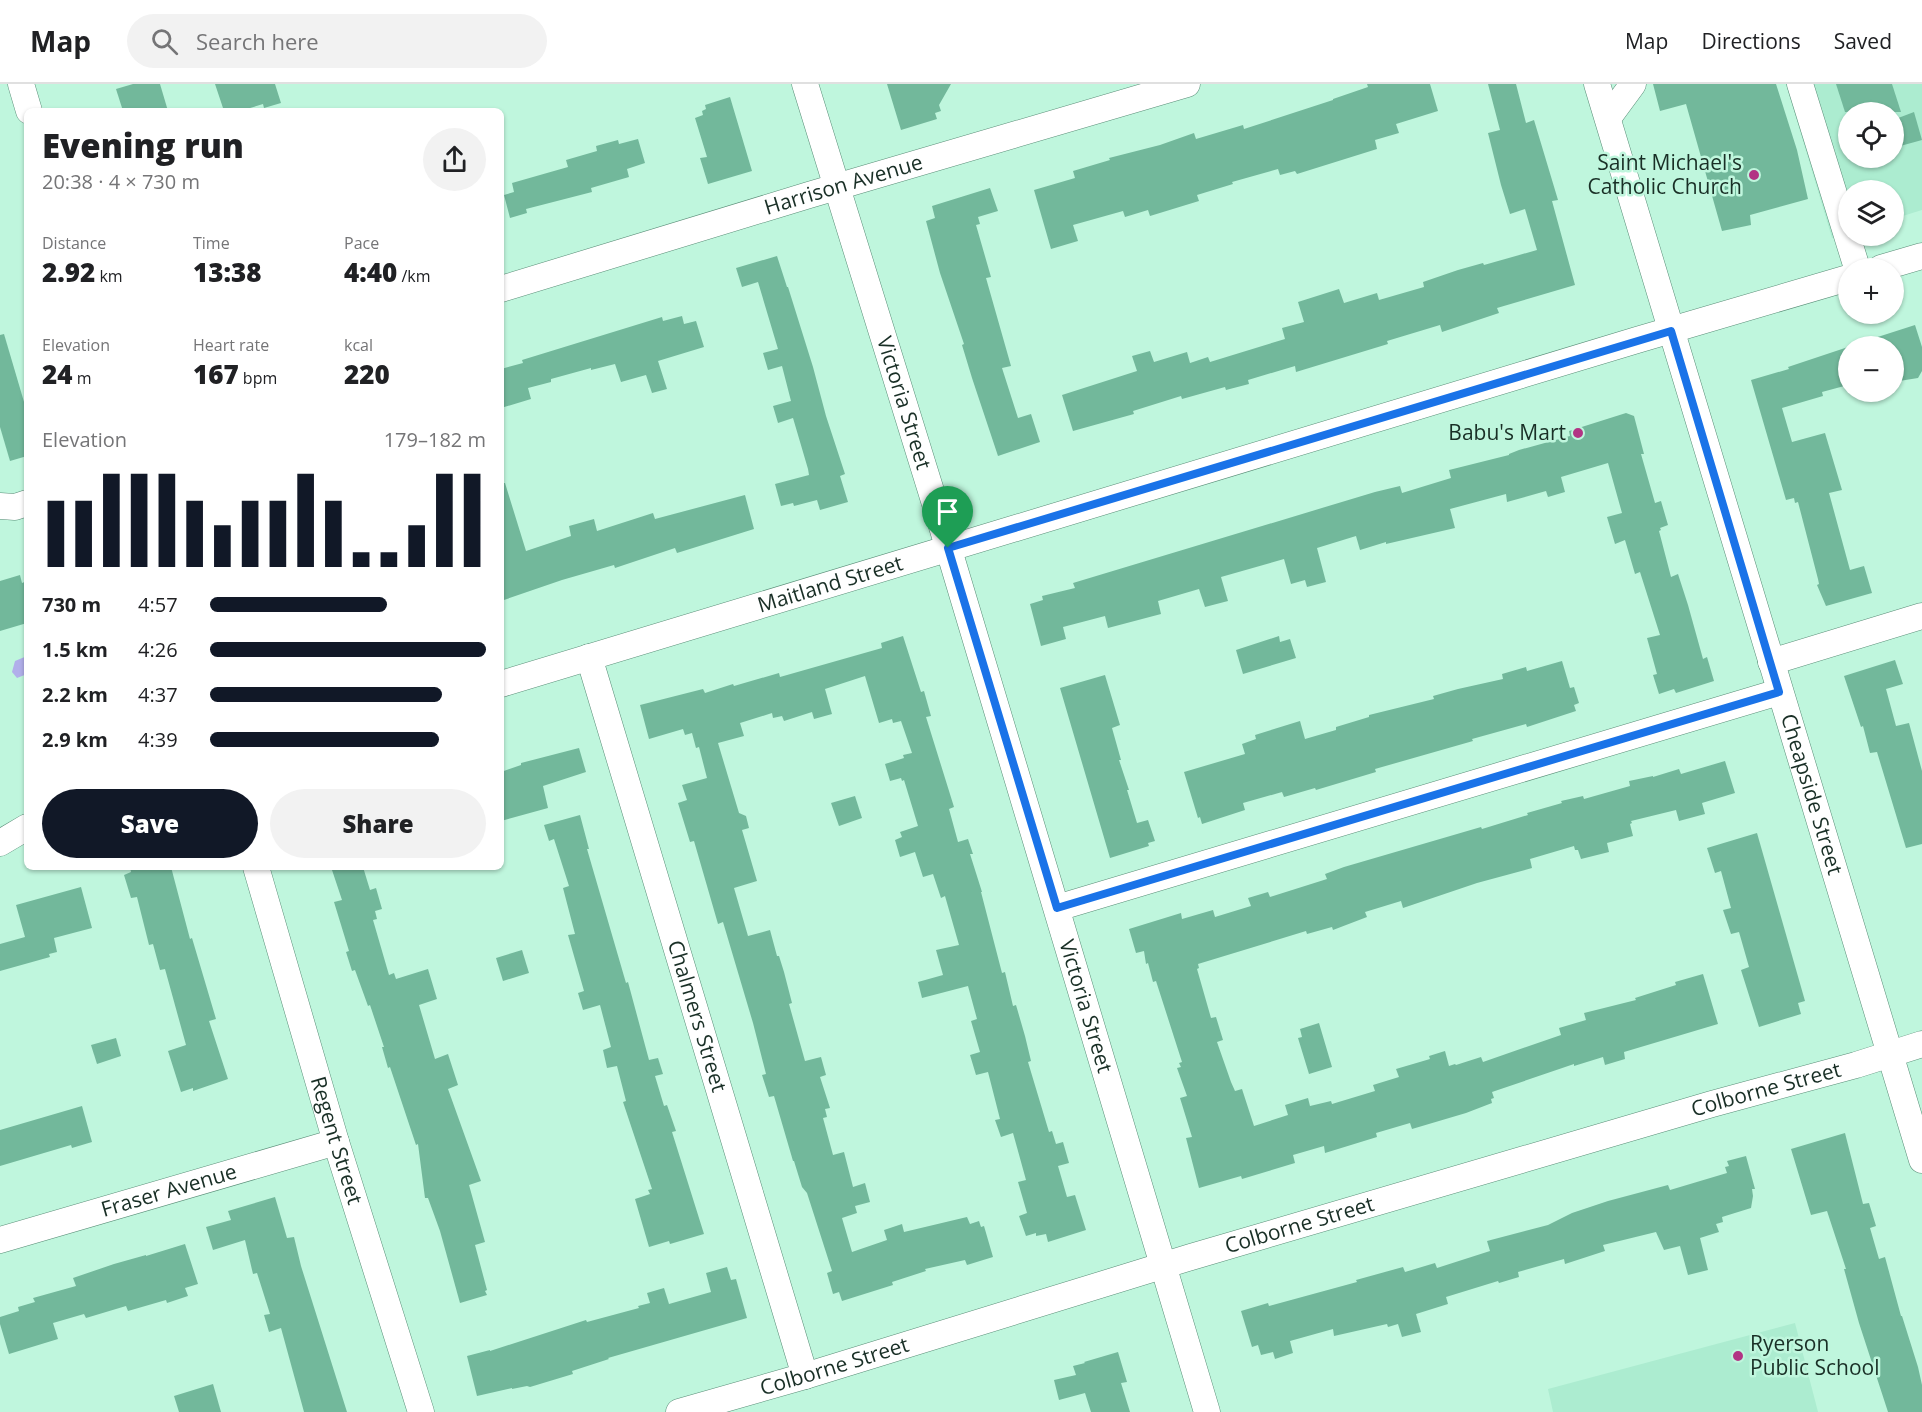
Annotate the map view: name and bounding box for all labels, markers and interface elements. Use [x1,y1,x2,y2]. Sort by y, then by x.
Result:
search box [127,14,547,68]
text: Map [30,22,91,60]
icon: search [148,25,181,58]
text: Search here [196,26,319,56]
text: Map [1625,27,1668,55]
text: Directions [1701,27,1801,55]
text: Saved [1834,27,1892,55]
map controls [1838,102,1904,402]
button: locate [1838,102,1904,168]
text: Evening run [42,123,244,168]
button: share [423,128,486,191]
street label: Harrison Avenue [761,147,926,221]
place label: Saint Michael's Catholic Church [1587,148,1742,200]
text: 20:38 · 4 × 730 m [42,168,200,195]
marker: Saint Michael's Catholic Church [1747,168,1761,182]
button: layers [1838,180,1904,246]
text: Distance [42,232,106,254]
text: Time [193,232,230,254]
text: Pace [344,232,379,254]
text: 2.92 [42,254,95,290]
text: 13:38 [193,254,261,290]
text: 4:40 [344,254,397,290]
button: + [1838,258,1904,324]
text: km [95,265,123,287]
text: /km [397,265,430,287]
street label: Victoria Street [871,333,938,473]
text: Elevation [42,334,110,356]
text: Heart rate [193,334,269,356]
text: kcal [344,334,373,356]
button: − [1838,336,1904,402]
text: 24 [42,356,72,392]
text: 167 [193,356,239,392]
text: 220 [344,356,390,392]
text: m [72,367,91,389]
text: bpm [239,367,277,389]
place label: Babu's Mart [1448,418,1566,446]
text: Elevation [42,426,127,453]
text: 179–182 m [384,426,486,453]
marker: Babu's Mart [1571,426,1585,440]
pin [922,486,973,548]
icon: arrive [931,495,964,528]
street label: Maitland Street [754,548,906,619]
text: 730 m [42,591,101,618]
text: 4:57 [138,591,178,618]
text: 1.5 km [42,636,108,663]
text: 4:26 [138,636,178,663]
text: 2.2 km [42,681,108,708]
text: 4:37 [138,681,178,708]
street label: Cheapside Street [1775,710,1850,878]
text: 2.9 km [42,726,108,753]
text: 4:39 [138,726,178,753]
button: Save [42,789,258,858]
button: Share [270,789,486,858]
street label: Victoria Street [1053,936,1120,1076]
street label: Chalmers Street [662,937,734,1095]
street label: Colborne Street [1688,1055,1844,1122]
street label: Regent Street [305,1073,370,1208]
street label: Fraser Avenue [97,1157,240,1223]
street label: Colborne Street [1221,1189,1377,1259]
place label: Ryerson Public School [1750,1329,1880,1381]
street label: Colborne Street [757,1330,912,1401]
marker: Ryerson Public School [1731,1349,1745,1363]

